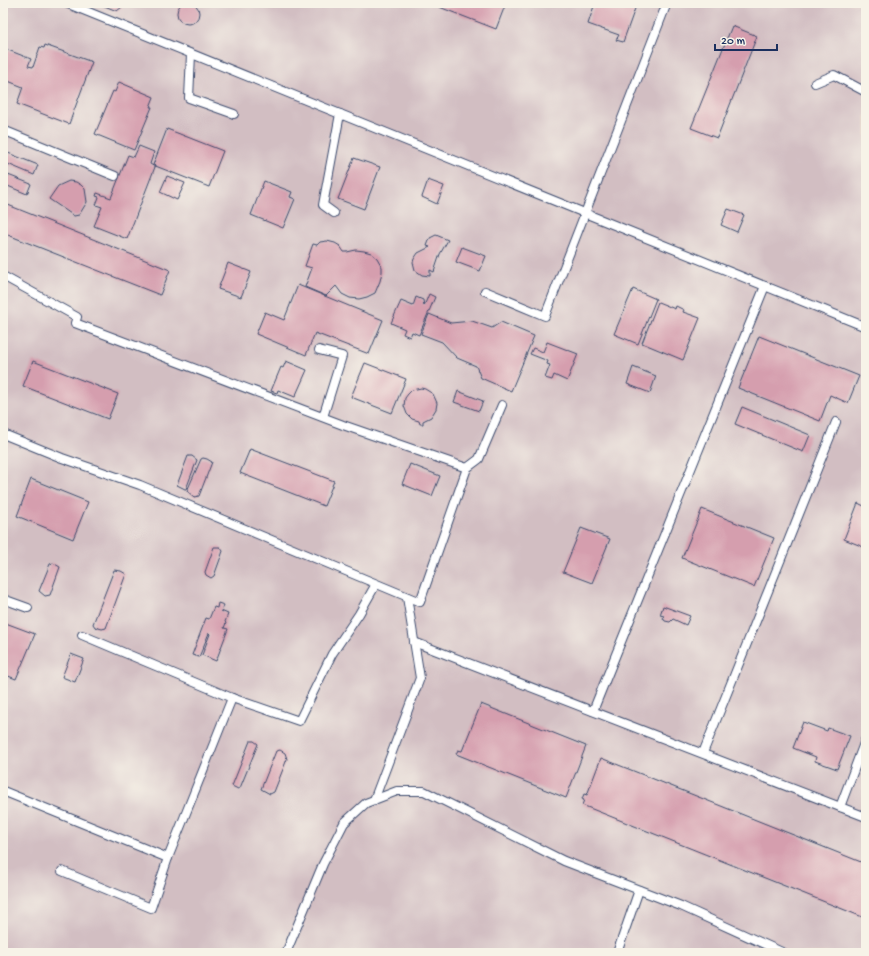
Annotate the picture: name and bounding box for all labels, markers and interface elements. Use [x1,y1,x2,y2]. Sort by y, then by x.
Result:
scale bar [715,26,777,52]
text: 20 m [721,35,746,49]

